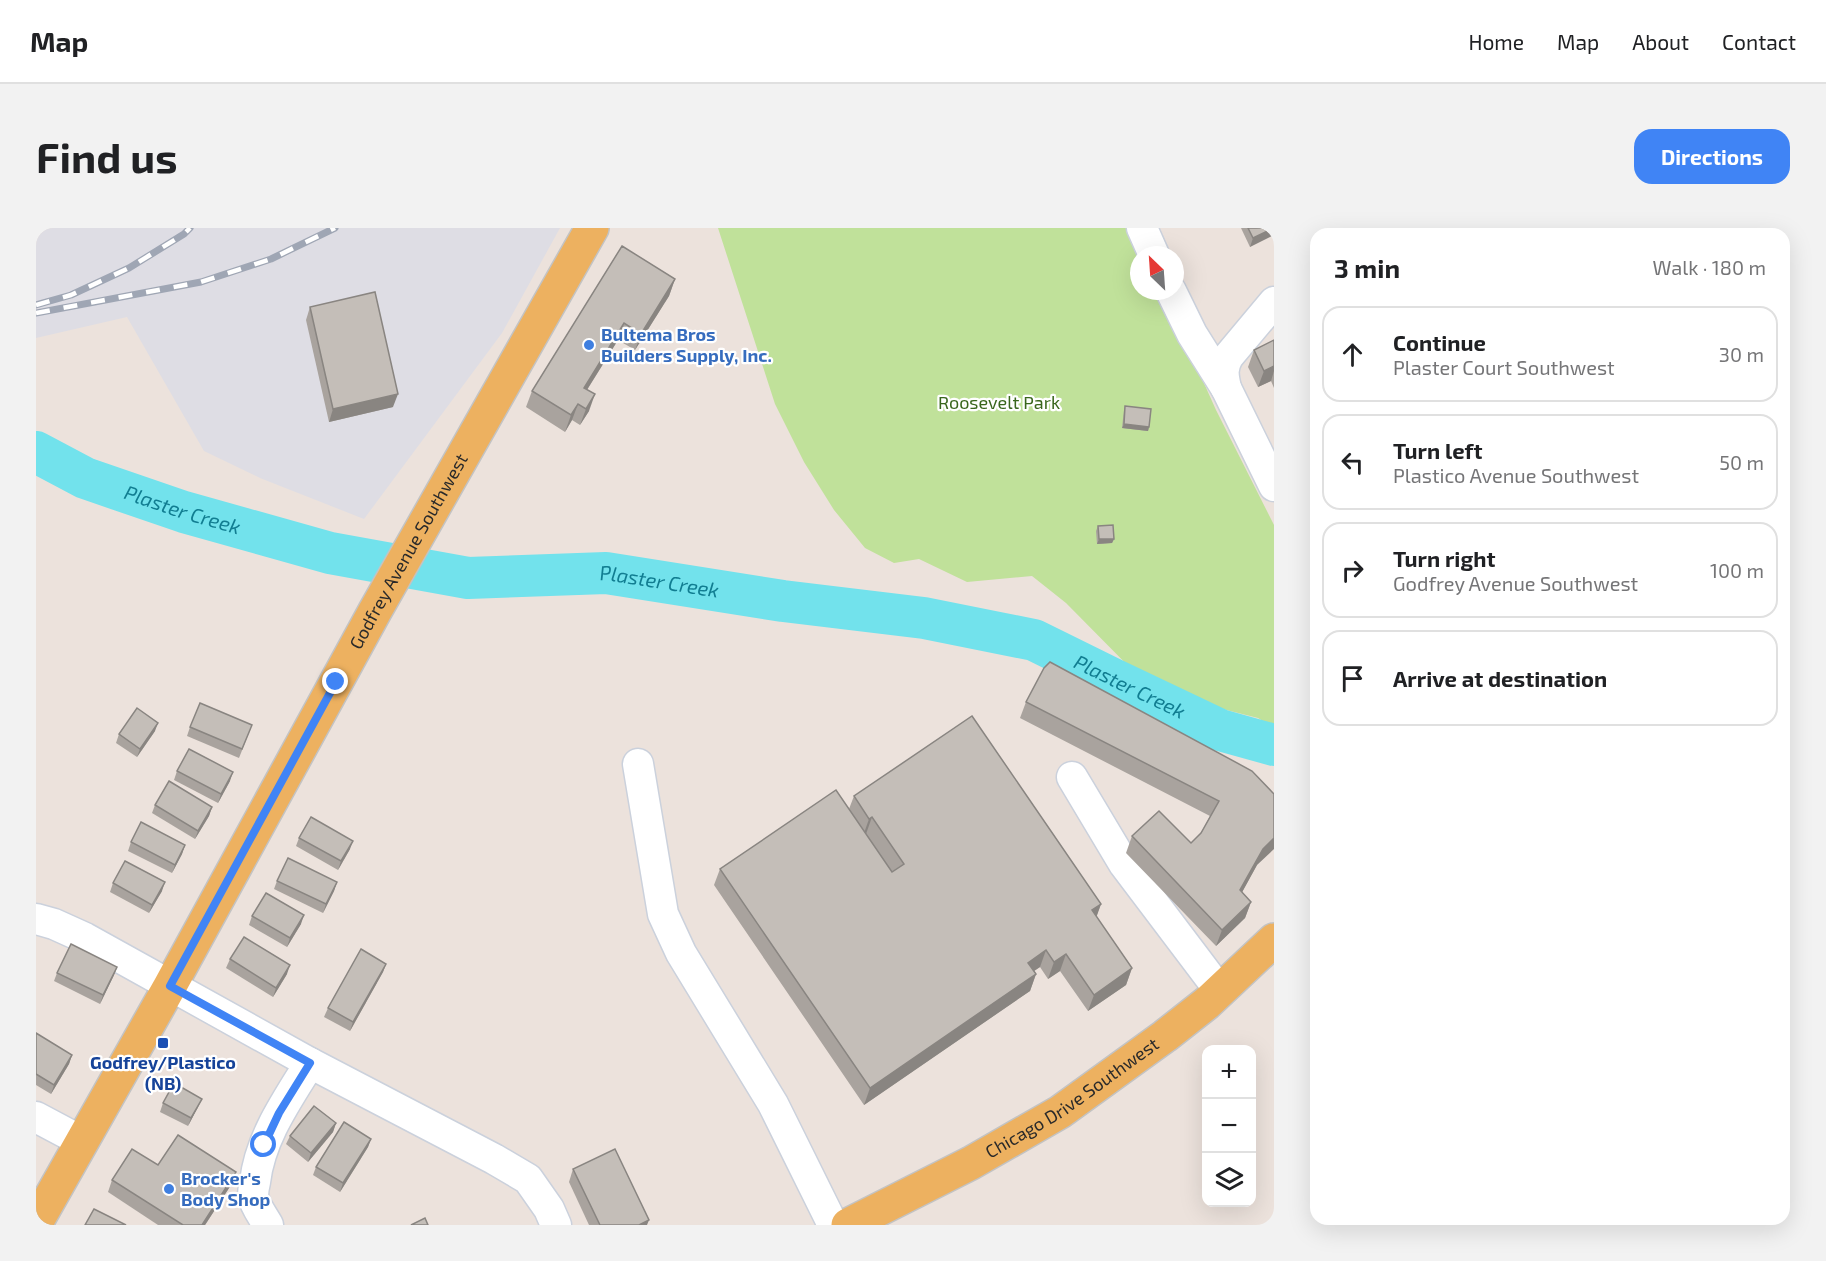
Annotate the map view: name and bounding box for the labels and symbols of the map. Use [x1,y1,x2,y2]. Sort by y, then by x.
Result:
north arrow [1130,246,1184,300]
place label: Bultema Bros Builders Supply, Inc. [601,323,772,366]
marker: Bultema Bros Builders Supply, Inc. [582,338,596,352]
park label: Roosevelt Park [938,391,1060,413]
street label: Godfrey Avenue Southwest [344,449,472,653]
water label: Plaster Creek [121,479,243,538]
water label: Plaster Creek [599,560,721,602]
water label: Plaster Creek [1071,649,1190,723]
route end [322,668,348,694]
street label: Chicago Drive Southwest [981,1032,1163,1162]
marker: Godfrey/Plastico (NB) [156,1036,170,1050]
place label: Godfrey/Plastico (NB) [90,1051,236,1094]
route start [250,1131,276,1157]
place label: Brocker's Body Shop [181,1167,271,1210]
marker: Brocker's Body Shop [162,1182,176,1196]

